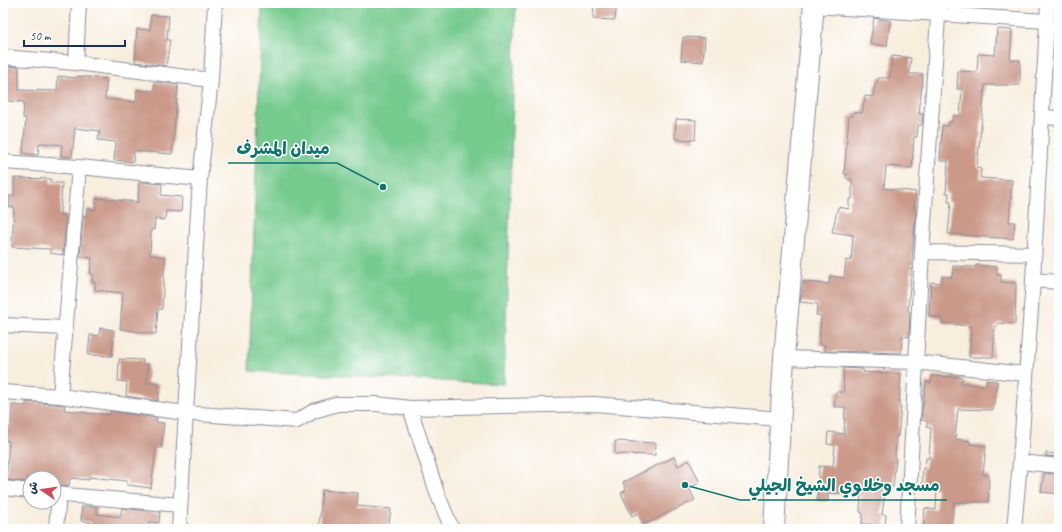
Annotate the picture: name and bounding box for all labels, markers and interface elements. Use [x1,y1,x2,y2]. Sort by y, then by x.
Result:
scale bar [24,22,125,48]
text: 50 m [30,28,52,44]
callout: ميدان المشرف [228,134,337,163]
text: ميدان المشرف [236,138,330,159]
north arrow [22,470,62,510]
callout: مسجد وخلاوي الشيخ الجيلي [740,471,947,500]
text: مسجد وخلاوي الشيخ الجيلي [748,475,940,501]
text: ش [24,480,40,495]

